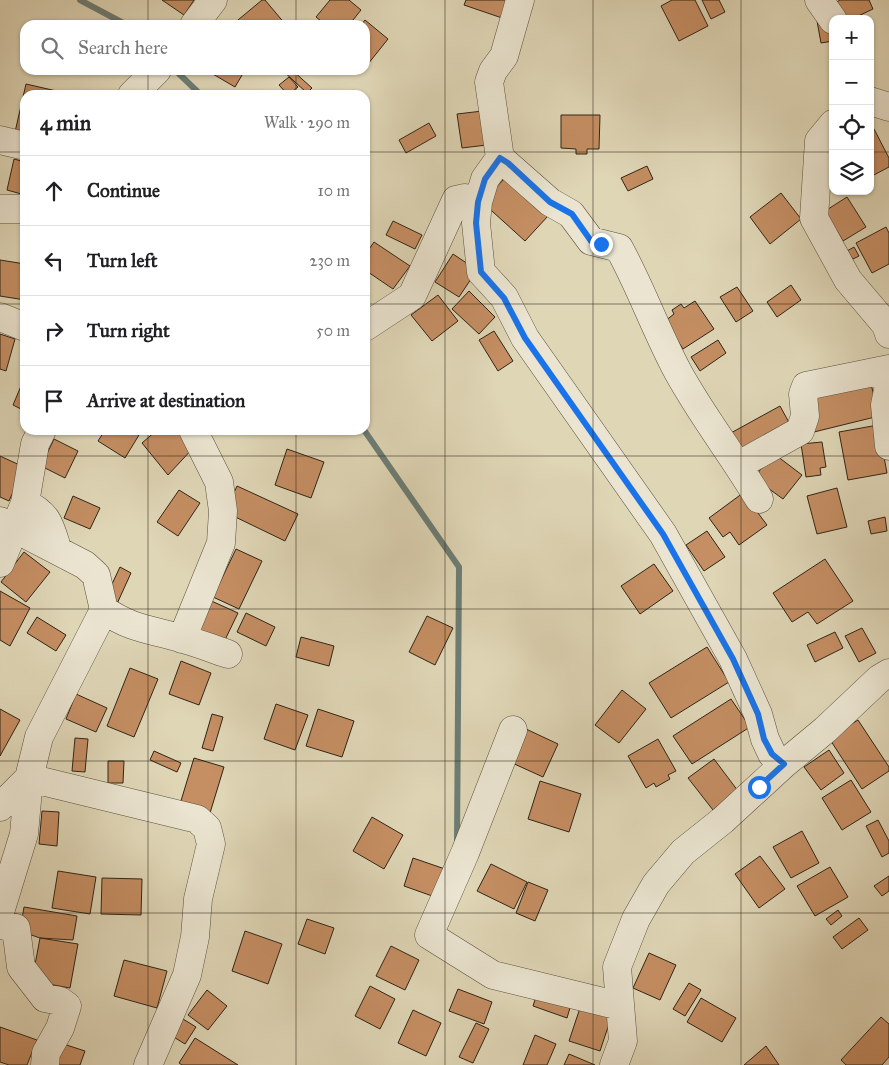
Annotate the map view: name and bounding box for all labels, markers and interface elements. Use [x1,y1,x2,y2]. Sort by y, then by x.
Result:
map controls [829,15,874,195]
button: + [829,15,874,60]
search box [20,20,370,75]
icon: search [38,34,66,62]
text: Search here [78,36,168,59]
button: − [829,60,874,105]
button: locate [829,105,874,150]
text: 4 min [40,110,91,136]
text: Walk · 290 m [264,113,350,132]
button: layers [829,150,874,195]
icon: ahead [40,177,68,205]
text: Continue [87,179,160,202]
text: 10 m [318,181,350,200]
route end [590,233,613,256]
icon: left [40,247,68,275]
text: Turn left [87,249,157,272]
text: 230 m [310,251,350,270]
icon: right [40,317,68,345]
text: Turn right [87,319,170,342]
text: 50 m [316,321,350,340]
icon: arrive [40,387,68,415]
text: Arrive at destination [87,389,245,412]
route start [748,776,771,799]

